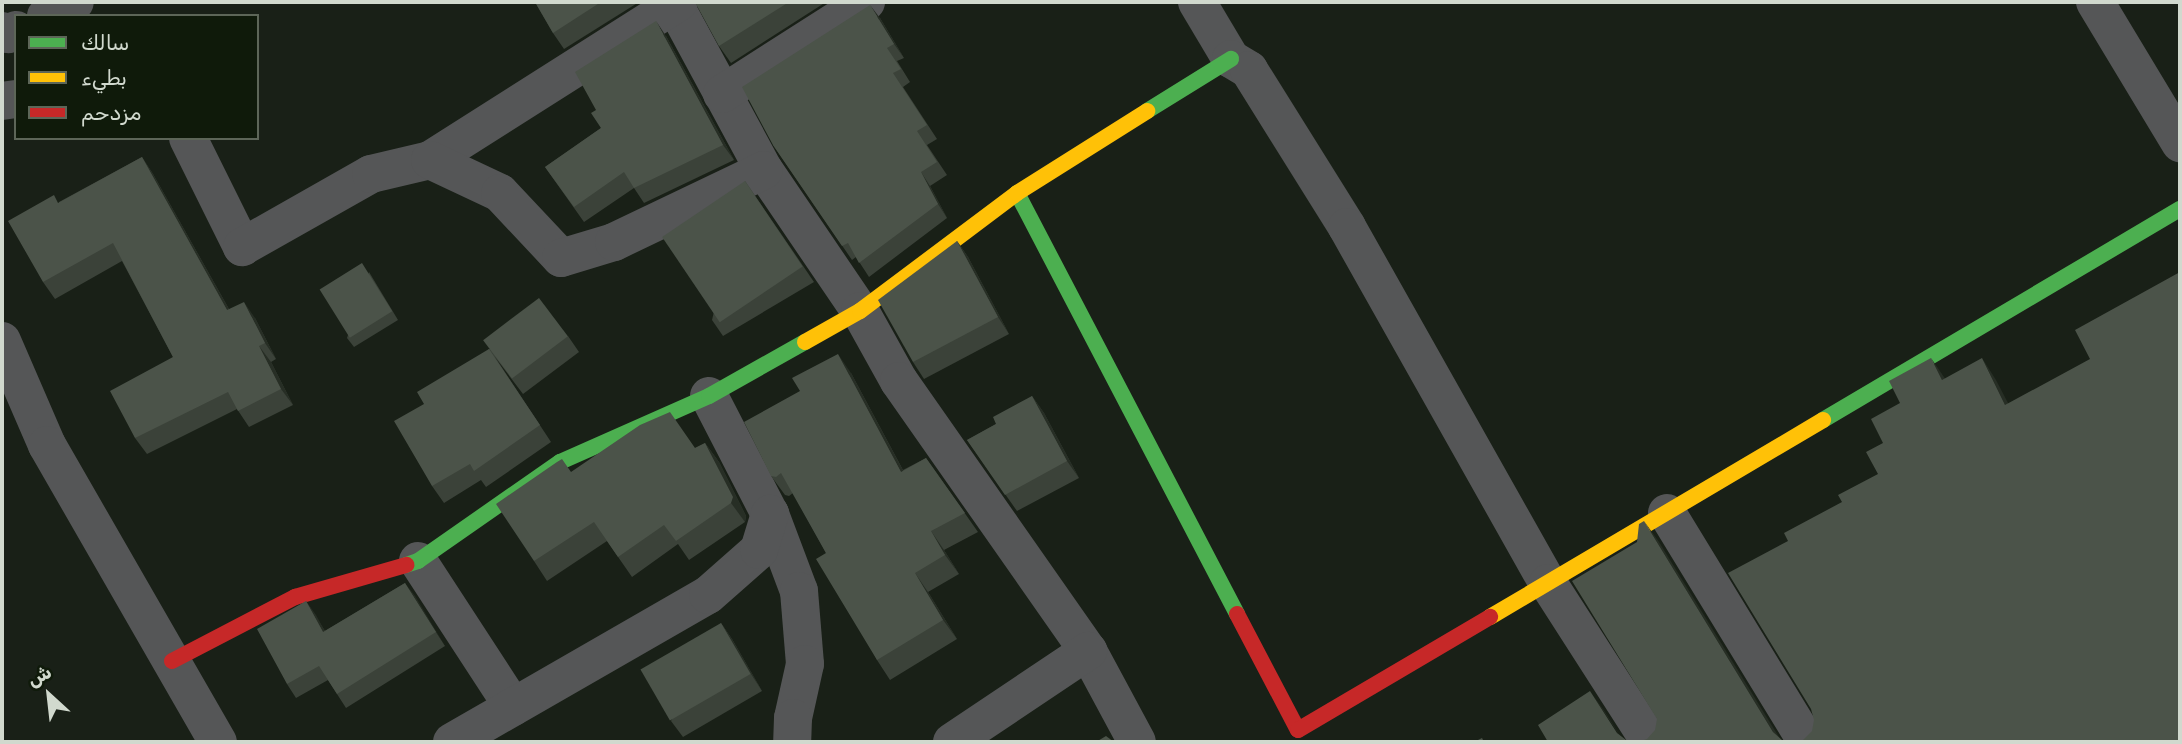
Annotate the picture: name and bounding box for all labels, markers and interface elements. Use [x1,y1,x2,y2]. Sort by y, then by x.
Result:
legend [14,14,259,140]
text: سالك [81,30,129,55]
text: بطيء [81,65,127,90]
text: مزدحم [81,100,141,125]
north arrow [14,660,84,730]
text: ش [23,660,55,692]

